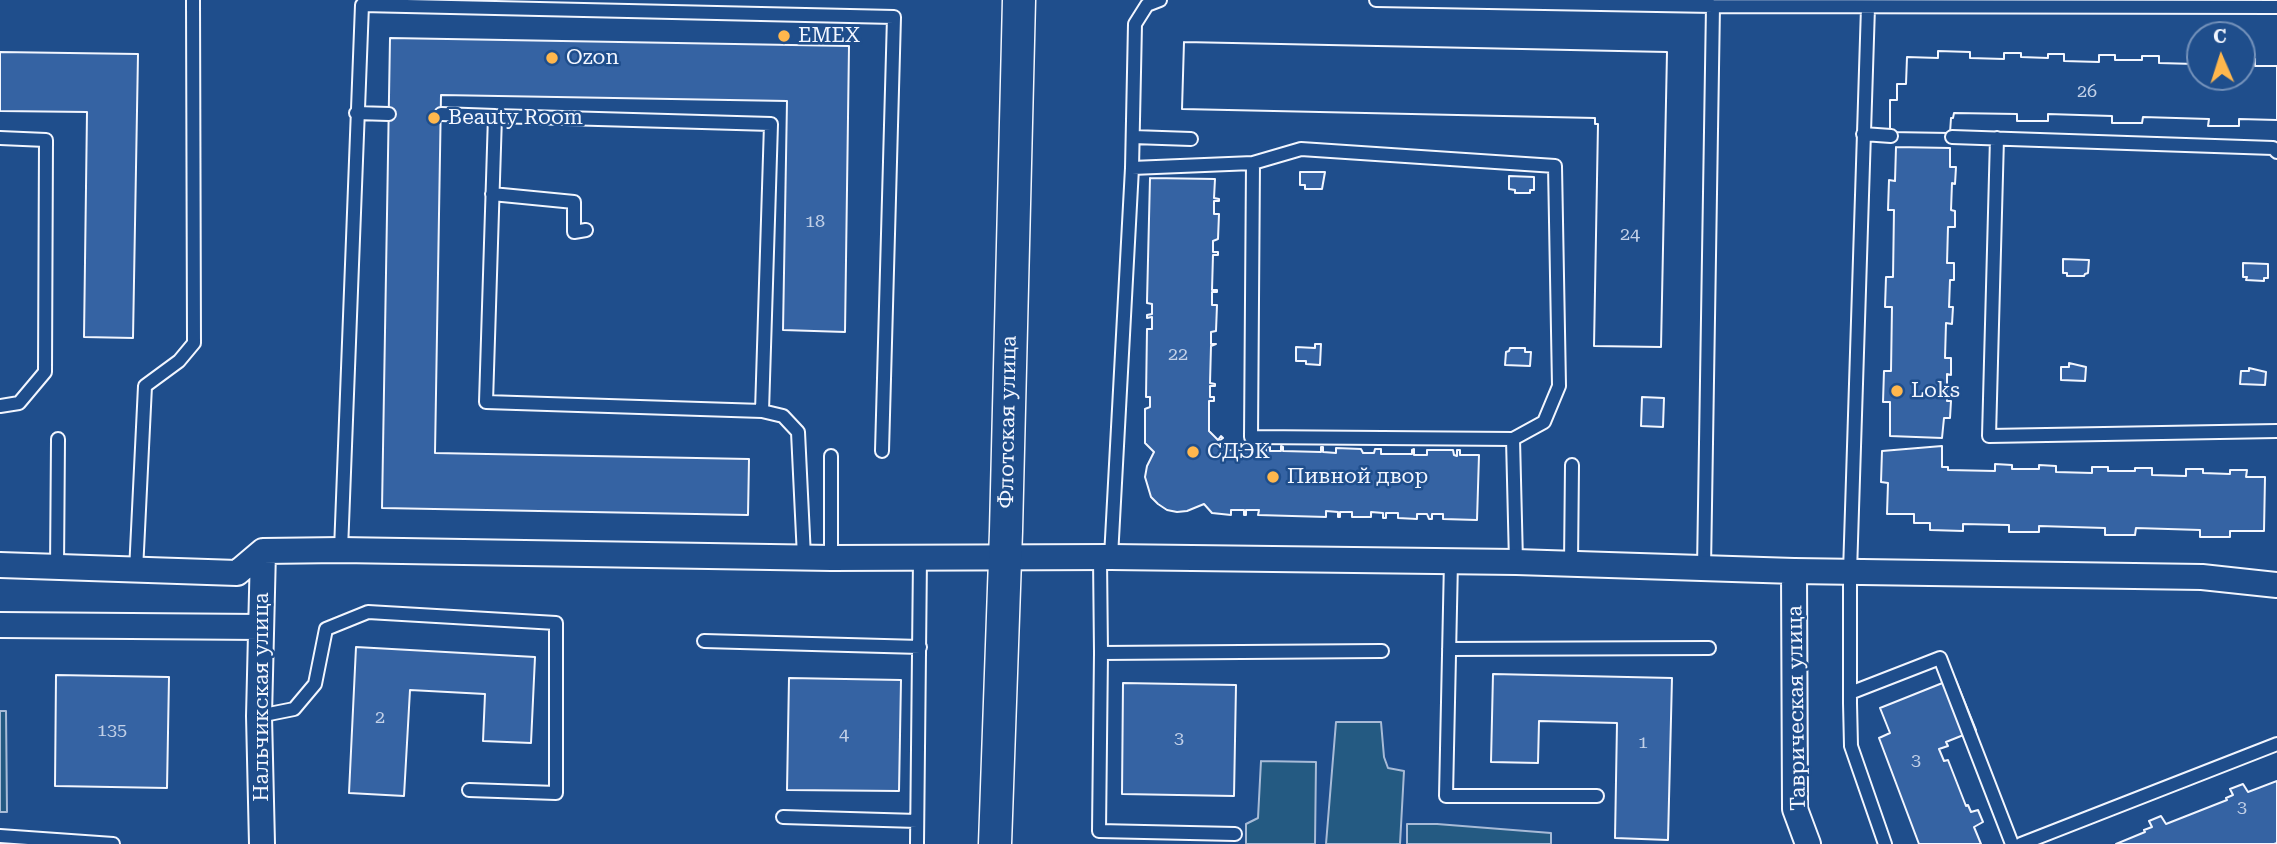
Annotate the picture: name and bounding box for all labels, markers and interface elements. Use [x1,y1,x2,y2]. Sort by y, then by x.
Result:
north arrow [2186,21,2256,91]
place label: EMEX [798,23,860,49]
text: С [2213,25,2227,48]
marker: EMEX [776,28,792,44]
place label: Ozon [566,45,619,71]
marker: Ozon [544,50,560,66]
house number: 26 [2077,81,2097,103]
place label: Beauty Room [448,105,583,131]
marker: Beauty Room [426,110,442,126]
house number: 18 [805,211,825,233]
house number: 24 [1620,224,1640,246]
street label: Флотская улица [994,335,1022,509]
house number: 22 [1168,344,1188,366]
place label: Loks [1911,378,1960,404]
marker: Loks [1889,383,1905,399]
place label: СДЭК [1207,439,1270,465]
marker: СДЭК [1185,444,1201,460]
place label: Пивной двор [1287,464,1428,490]
marker: Пивной двор [1265,469,1281,485]
street label: Нальчикская улица [249,592,275,802]
street label: Таврическая улица [1783,605,1811,811]
house number: 2 [375,707,385,729]
house number: 135 [97,720,127,742]
house number: 4 [839,724,849,746]
house number: 3 [1174,728,1184,750]
house number: 1 [1638,732,1648,754]
house number: 3 [1911,750,1921,772]
house number: 3 [2237,797,2247,819]

